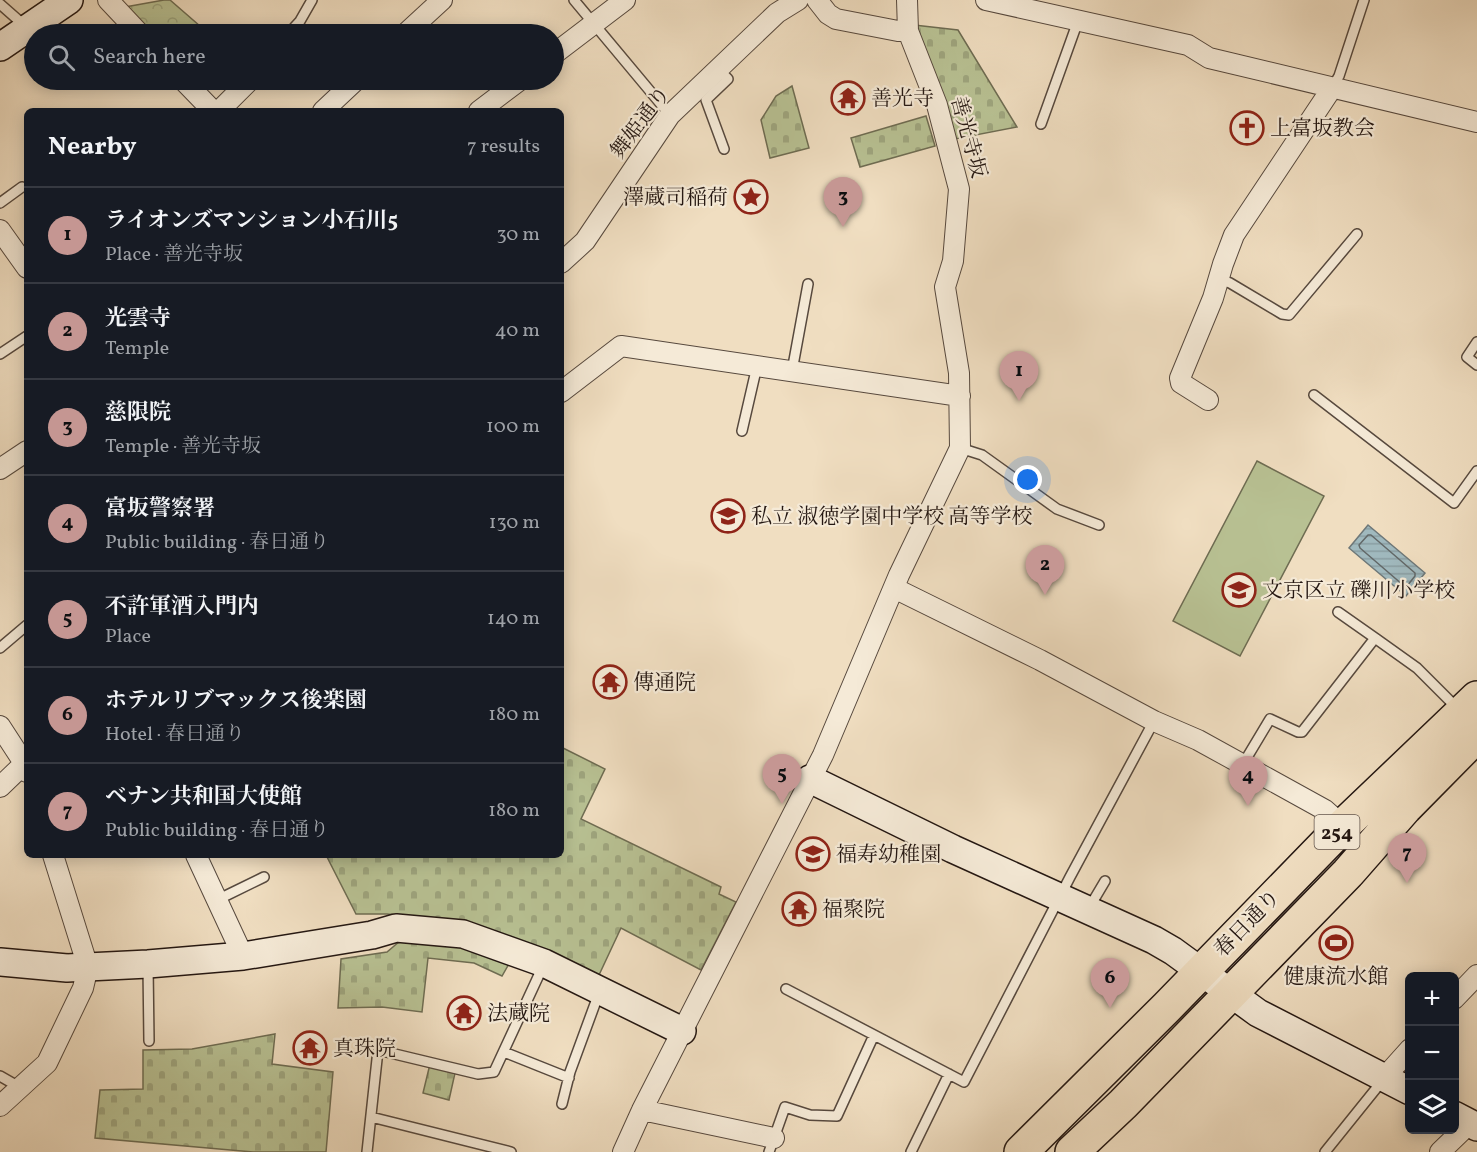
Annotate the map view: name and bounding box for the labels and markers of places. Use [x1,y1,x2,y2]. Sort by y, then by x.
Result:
temple icon: 善光寺 [830,80,866,116]
place label: 善光寺 [871,85,934,114]
church icon: 上富坂教会 [1229,110,1265,146]
place label: 上富坂教会 [1270,115,1375,144]
pin: 3 [824,178,862,227]
place icon: 澤蔵司稲荷 [733,179,769,215]
place label: 澤蔵司稲荷 [623,184,728,213]
pin: 1 [1000,352,1038,401]
school or university icon: 私立 淑徳学園中学校 高等学校 [710,498,746,534]
place label: 私立 淑徳学園中学校 高等学校 [751,503,1032,532]
pin: 2 [1026,546,1064,595]
school or university icon: 文京区立 礫川小学校 [1221,572,1257,608]
place label: 文京区立 礫川小学校 [1262,577,1455,606]
temple icon: 傳通院 [592,664,628,700]
place label: 傳通院 [633,669,696,698]
pin: 5 [762,754,802,804]
pin: 4 [1228,756,1268,806]
pin: 7 [1388,834,1426,883]
school or university icon: 福寿幼稚園 [795,836,831,872]
place label: 福寿幼稚園 [836,841,941,870]
temple icon: 福聚院 [781,891,817,927]
place label: 福聚院 [822,896,885,925]
sports icon: 健康流水館 [1318,925,1354,961]
pin: 6 [1090,958,1130,1008]
place label: 健康流水館 [1284,963,1389,992]
temple icon: 法蔵院 [446,995,482,1031]
place label: 法蔵院 [487,1000,550,1029]
temple icon: 真珠院 [292,1030,328,1066]
place label: 真珠院 [333,1035,396,1064]

